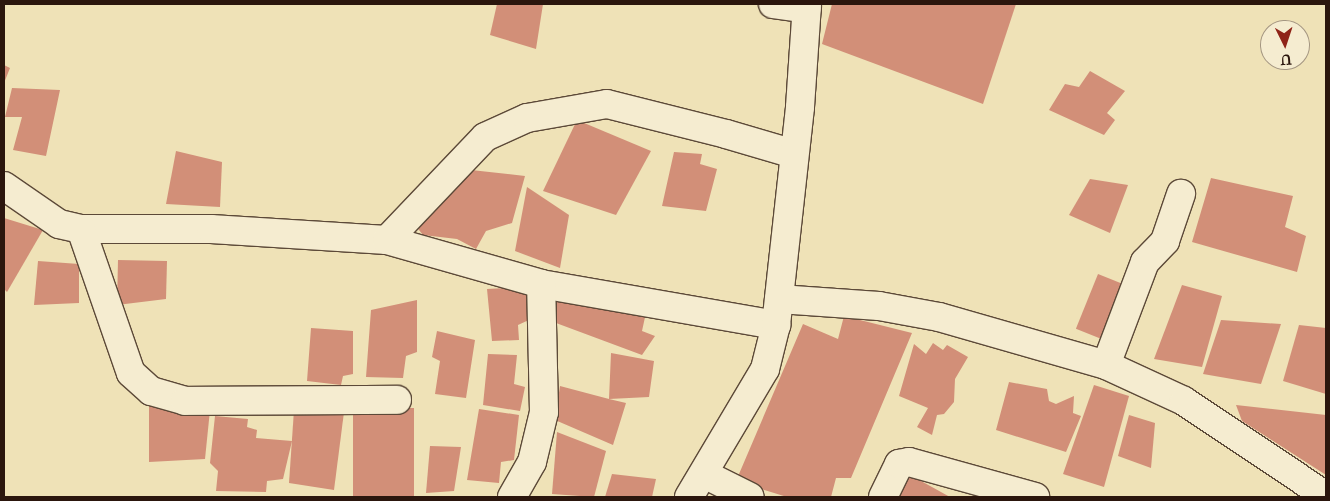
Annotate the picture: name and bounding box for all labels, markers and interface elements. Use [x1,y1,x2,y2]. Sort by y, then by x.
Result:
north arrow [1260,20,1310,70]
text: U [1280,51,1292,68]

